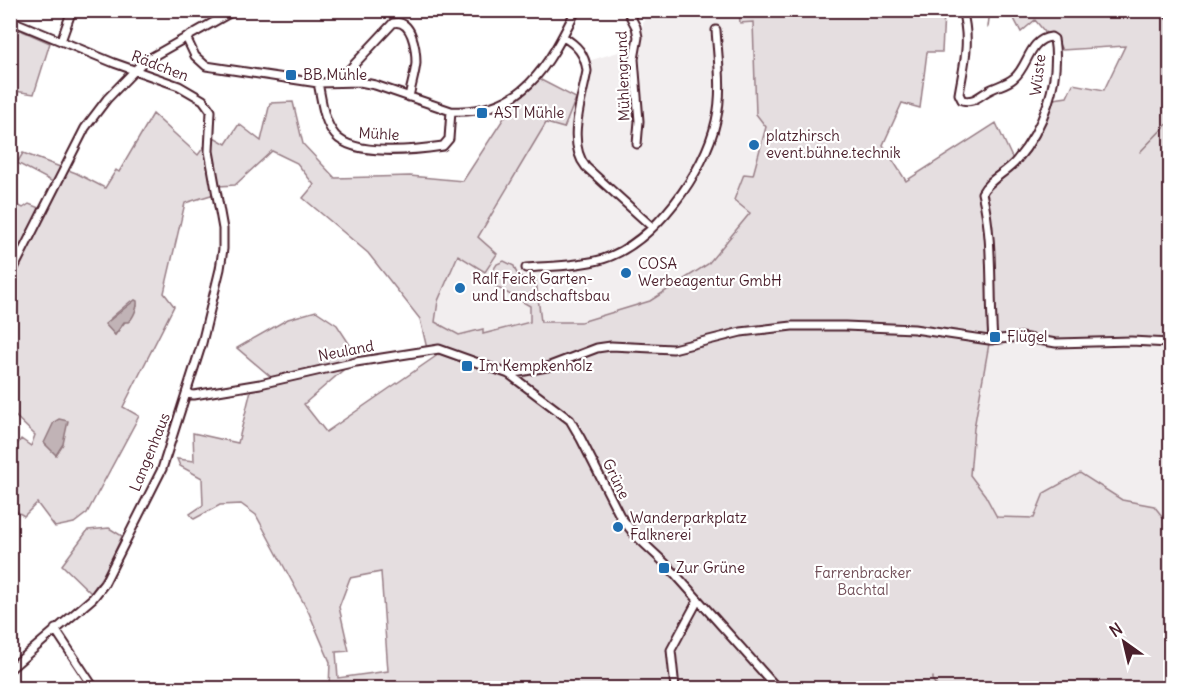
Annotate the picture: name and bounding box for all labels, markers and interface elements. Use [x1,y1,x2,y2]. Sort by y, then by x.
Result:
street label: Mühlengrund [611,30,634,122]
street label: Rädchen [129,46,192,85]
street label: Wüste [1026,53,1049,97]
place label: BB Mühle [303,65,367,84]
marker: BB Mühle [284,68,298,82]
place label: AST Mühle [494,103,564,122]
marker: AST Mühle [475,106,489,120]
street label: Mühle [358,123,400,144]
place label: platzhirsch event.bühne.technik [766,126,901,162]
marker: platzhirsch event.bühne.technik [747,138,761,152]
place label: COSA Werbeagentur GmbH [638,254,782,290]
marker: COSA Werbeagentur GmbH [619,266,633,280]
place label: Ralf Feick Garten- und Landschaftsbau [472,269,610,305]
marker: Ralf Feick Garten- und Landschaftsbau [453,281,467,295]
place label: Flügel [1007,327,1047,346]
marker: Flügel [988,330,1002,344]
street label: Neuland [316,336,376,365]
place label: Im Kempkenholz [479,356,593,375]
marker: Im Kempkenholz [460,359,474,373]
street label: Langenhaus [125,410,174,494]
street label: Grüne [599,456,634,502]
place label: Wanderparkplatz Falknerei [630,508,747,544]
marker: Wanderparkplatz Falknerei [611,520,625,534]
place label: Zur Grüne [676,558,745,577]
marker: Zur Grüne [657,561,671,575]
park label: Farrenbracker Bachtal [814,563,912,599]
north arrow [1094,612,1154,672]
text: N [1105,618,1126,641]

